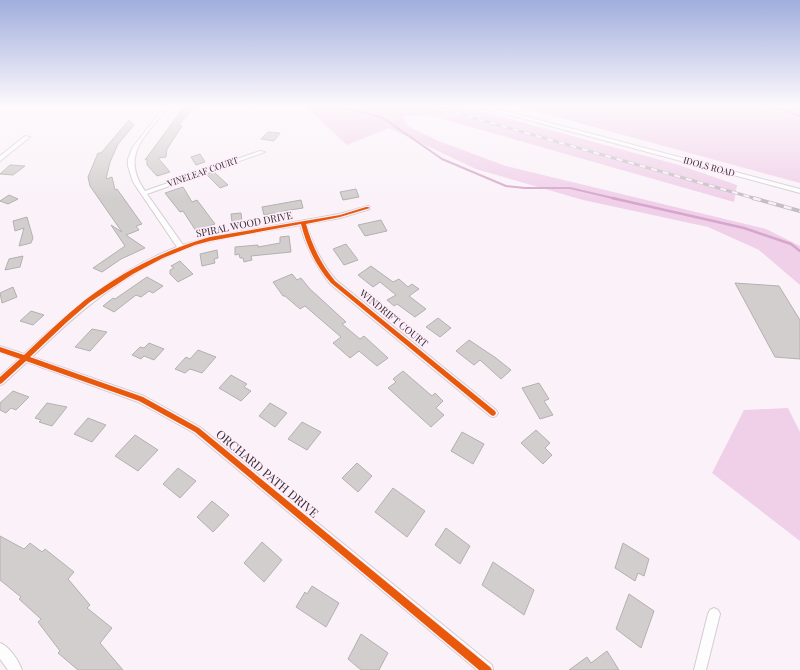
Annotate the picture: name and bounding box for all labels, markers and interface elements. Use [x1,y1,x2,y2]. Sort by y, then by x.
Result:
street label: VINELEAF COURT [165,153,240,189]
street label: IDOLS ROAD [682,153,737,179]
street label: SPIRAL WOOD DRIVE [195,208,293,240]
street label: WINDRIFT COURT [356,285,431,350]
street label: ORCHARD PATH DRIVE [213,426,322,521]

